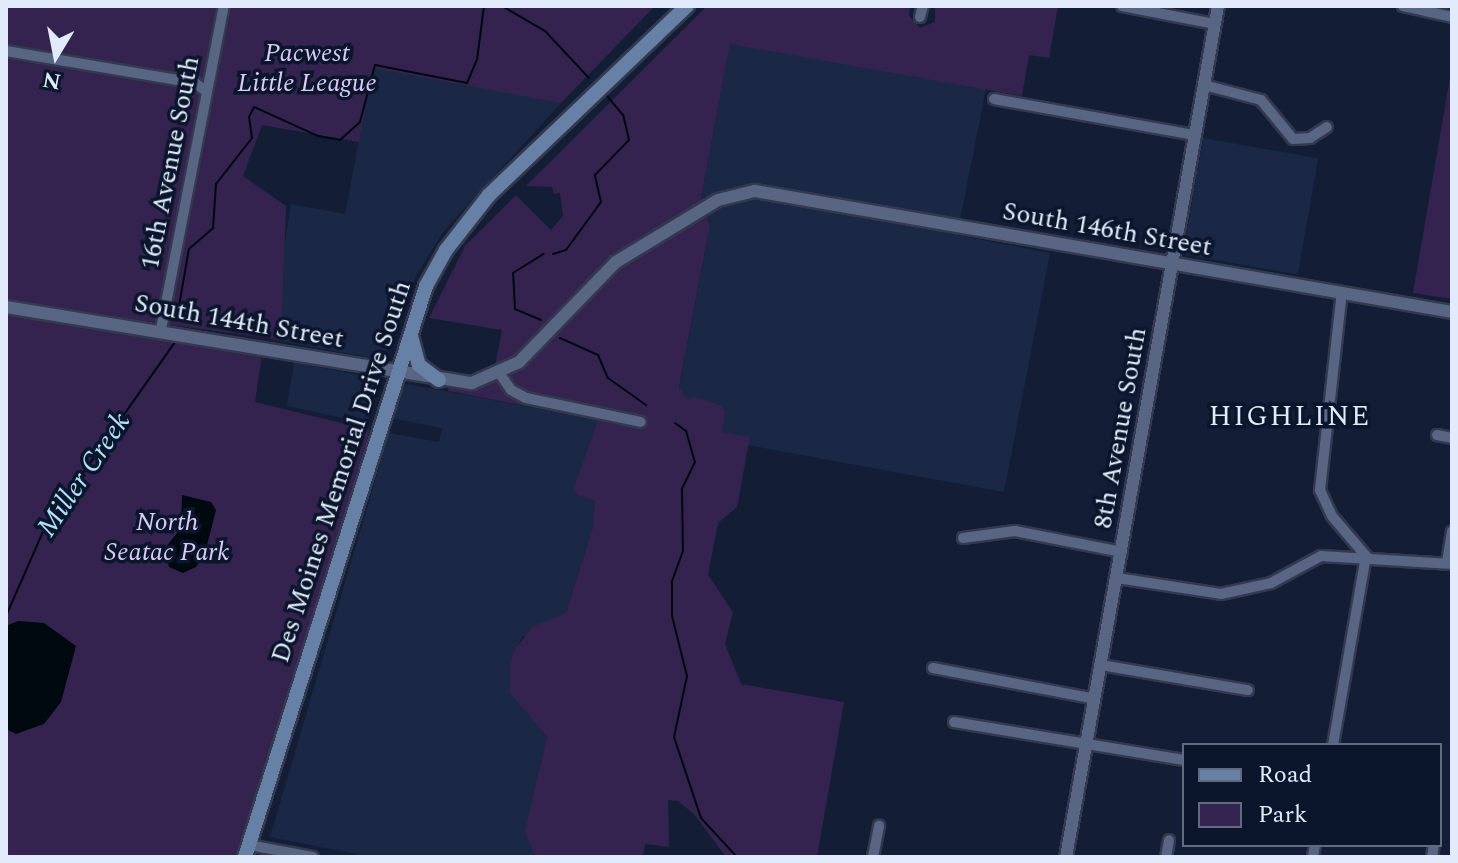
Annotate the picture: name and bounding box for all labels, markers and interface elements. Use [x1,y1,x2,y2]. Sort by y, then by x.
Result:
north arrow [16,16,96,96]
park label: Pacwest Little League [237,38,377,100]
street label: 16th Avenue South [135,54,207,272]
text: N [40,62,63,98]
street label: South 146th Street [1000,196,1214,264]
street label: Des Moines Memorial Drive South [265,277,419,667]
street label: South 144th Street [132,288,346,356]
street label: 8th Avenue South [1088,325,1154,531]
district label: HIGHLINE [1209,400,1371,434]
water label: Miller Creek [30,406,138,544]
park label: North Seatac Park [105,507,229,568]
legend [1182,743,1442,847]
text: Road [1258,757,1312,793]
text: Park [1258,797,1308,833]

